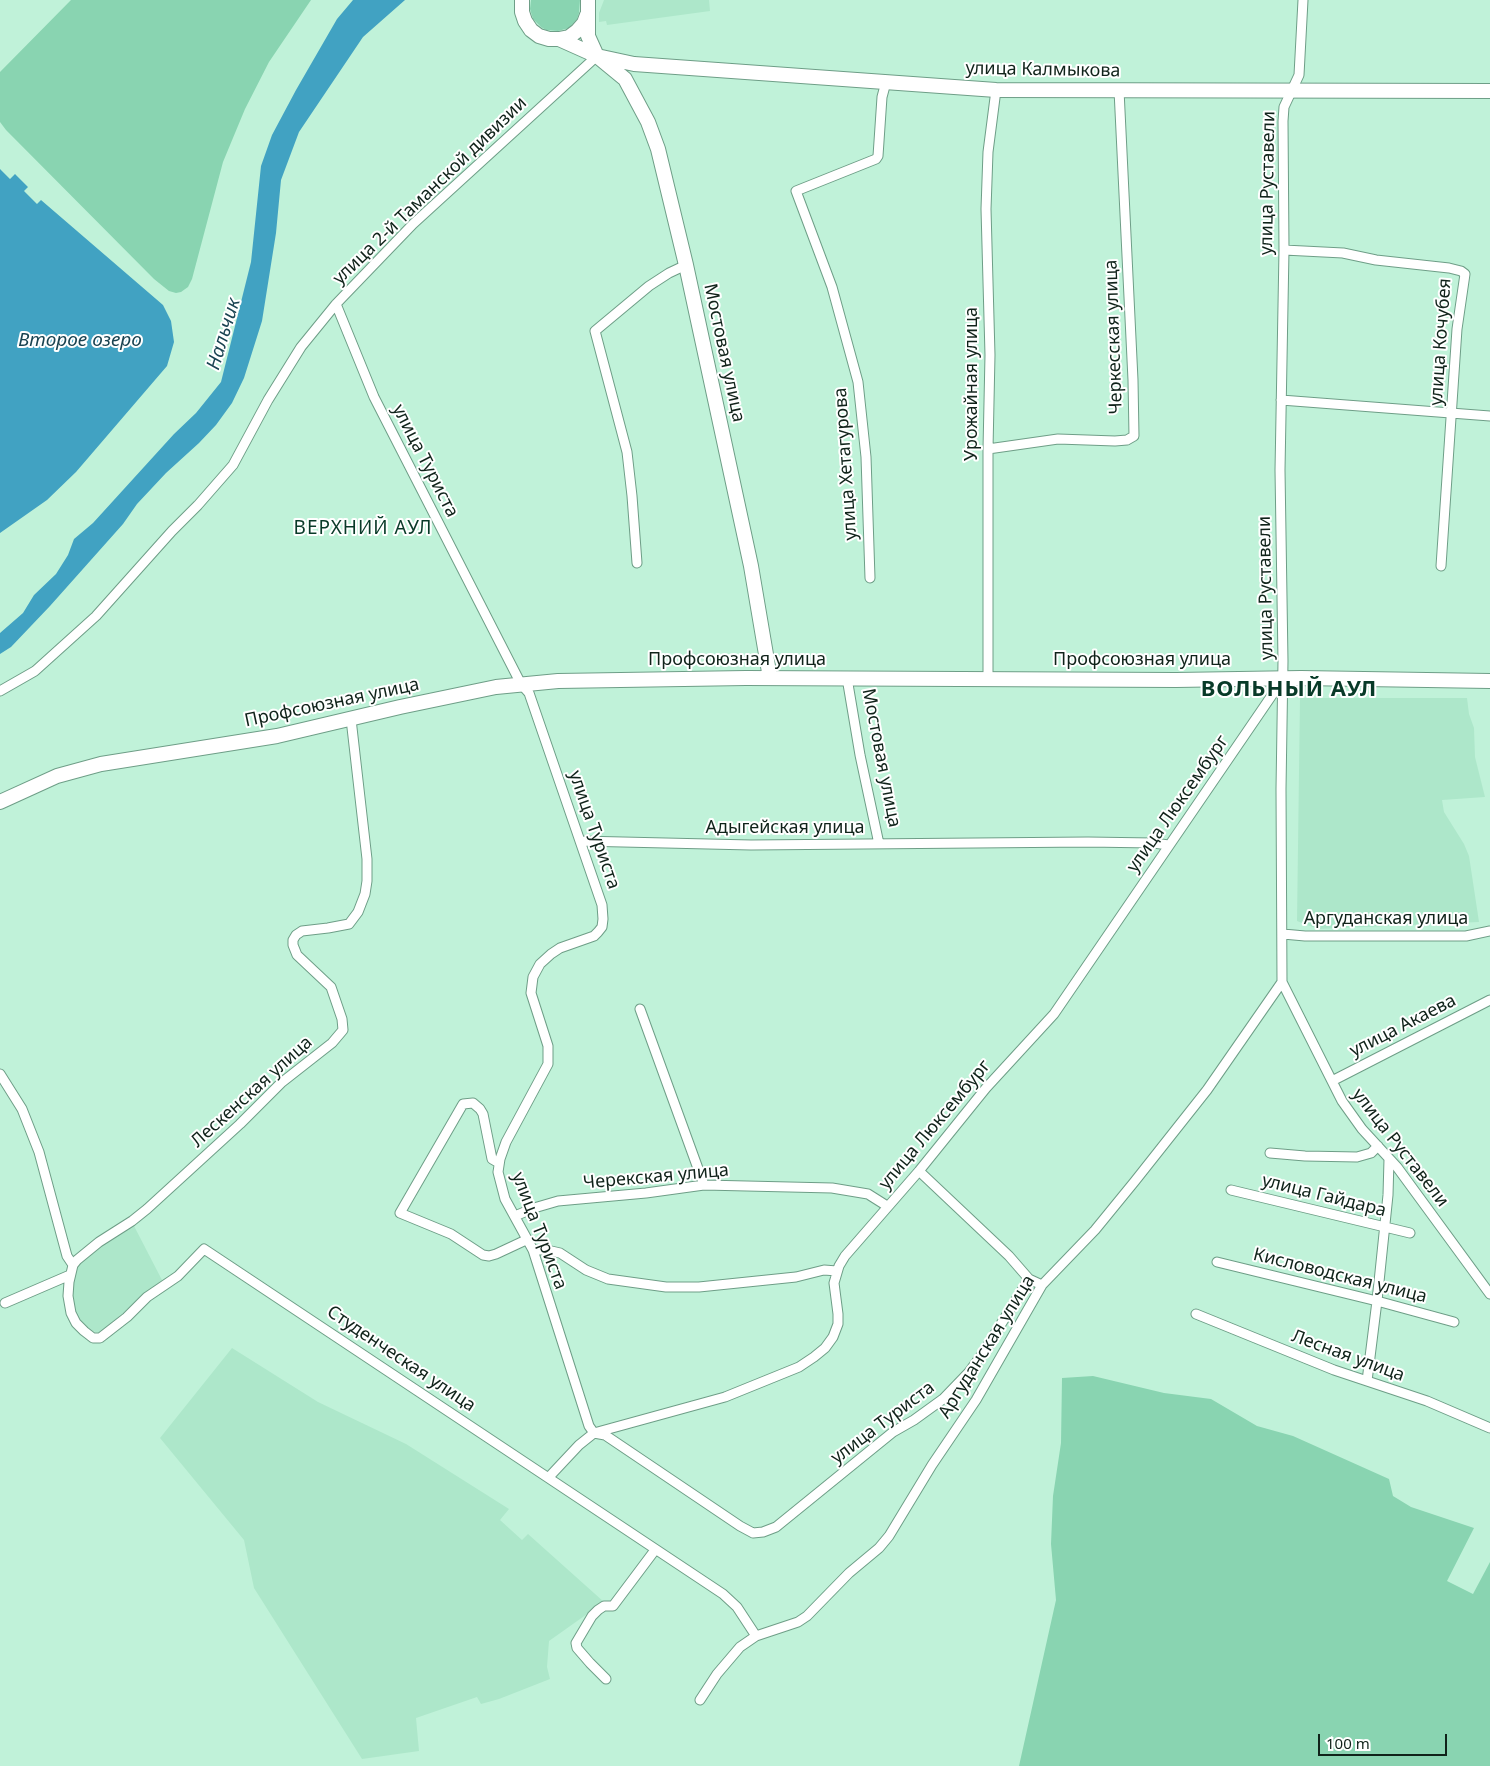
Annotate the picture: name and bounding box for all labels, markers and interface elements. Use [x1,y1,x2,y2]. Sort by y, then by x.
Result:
street label: улица Калмыкова [965,58,1121,82]
street label: улица 2-й Таманской дивизии [329,93,531,289]
street label: улица Руставели [1256,111,1280,255]
street label: Черкесская улица [1101,259,1127,415]
street label: улица Кочубея [1426,278,1456,406]
street label: Мостовая улица [699,282,749,424]
water label: Нальчик [202,295,246,373]
street label: Урожайная улица [961,307,983,461]
water label: Второе озеро [18,330,142,352]
street label: улица Хетагурова [830,387,862,541]
street label: улица Туриста [387,401,463,521]
street label: улица Руставели [1254,516,1278,660]
district label: ВЕРХНИЙ АУЛ [292,518,434,540]
street label: Профсоюзная улица [648,649,826,671]
street label: Профсоюзная улица [1053,649,1231,671]
street label: Профсоюзная улица [243,674,421,732]
district label: ВОЛЬНЫЙ АУЛ [1199,677,1379,703]
street label: Мостовая улица [857,687,905,829]
street label: улица Люксембург [1123,731,1233,877]
street label: улица Туриста [564,768,624,892]
street label: Адыгейская улица [705,817,865,839]
street label: Аргуданская улица [1304,908,1468,930]
street label: улица Акаева [1346,990,1460,1062]
street label: Лескенская улица [187,1032,317,1152]
street label: улица Люксембург [875,1056,995,1194]
street label: улица Руставели [1347,1085,1453,1211]
street label: Черекская улица [582,1160,730,1194]
street label: улица Туриста [507,1169,571,1293]
street label: улица Гайдара [1260,1170,1388,1222]
street label: Кисловодская улица [1251,1244,1429,1308]
street label: Аргуданская улица [934,1271,1040,1423]
street label: Студенческая улица [323,1301,479,1417]
street label: Лесная улица [1289,1326,1407,1386]
street label: улица Туриста [827,1377,939,1469]
scale bar [1320,1724,1449,1756]
text: 100 m [1326,1733,1370,1753]

